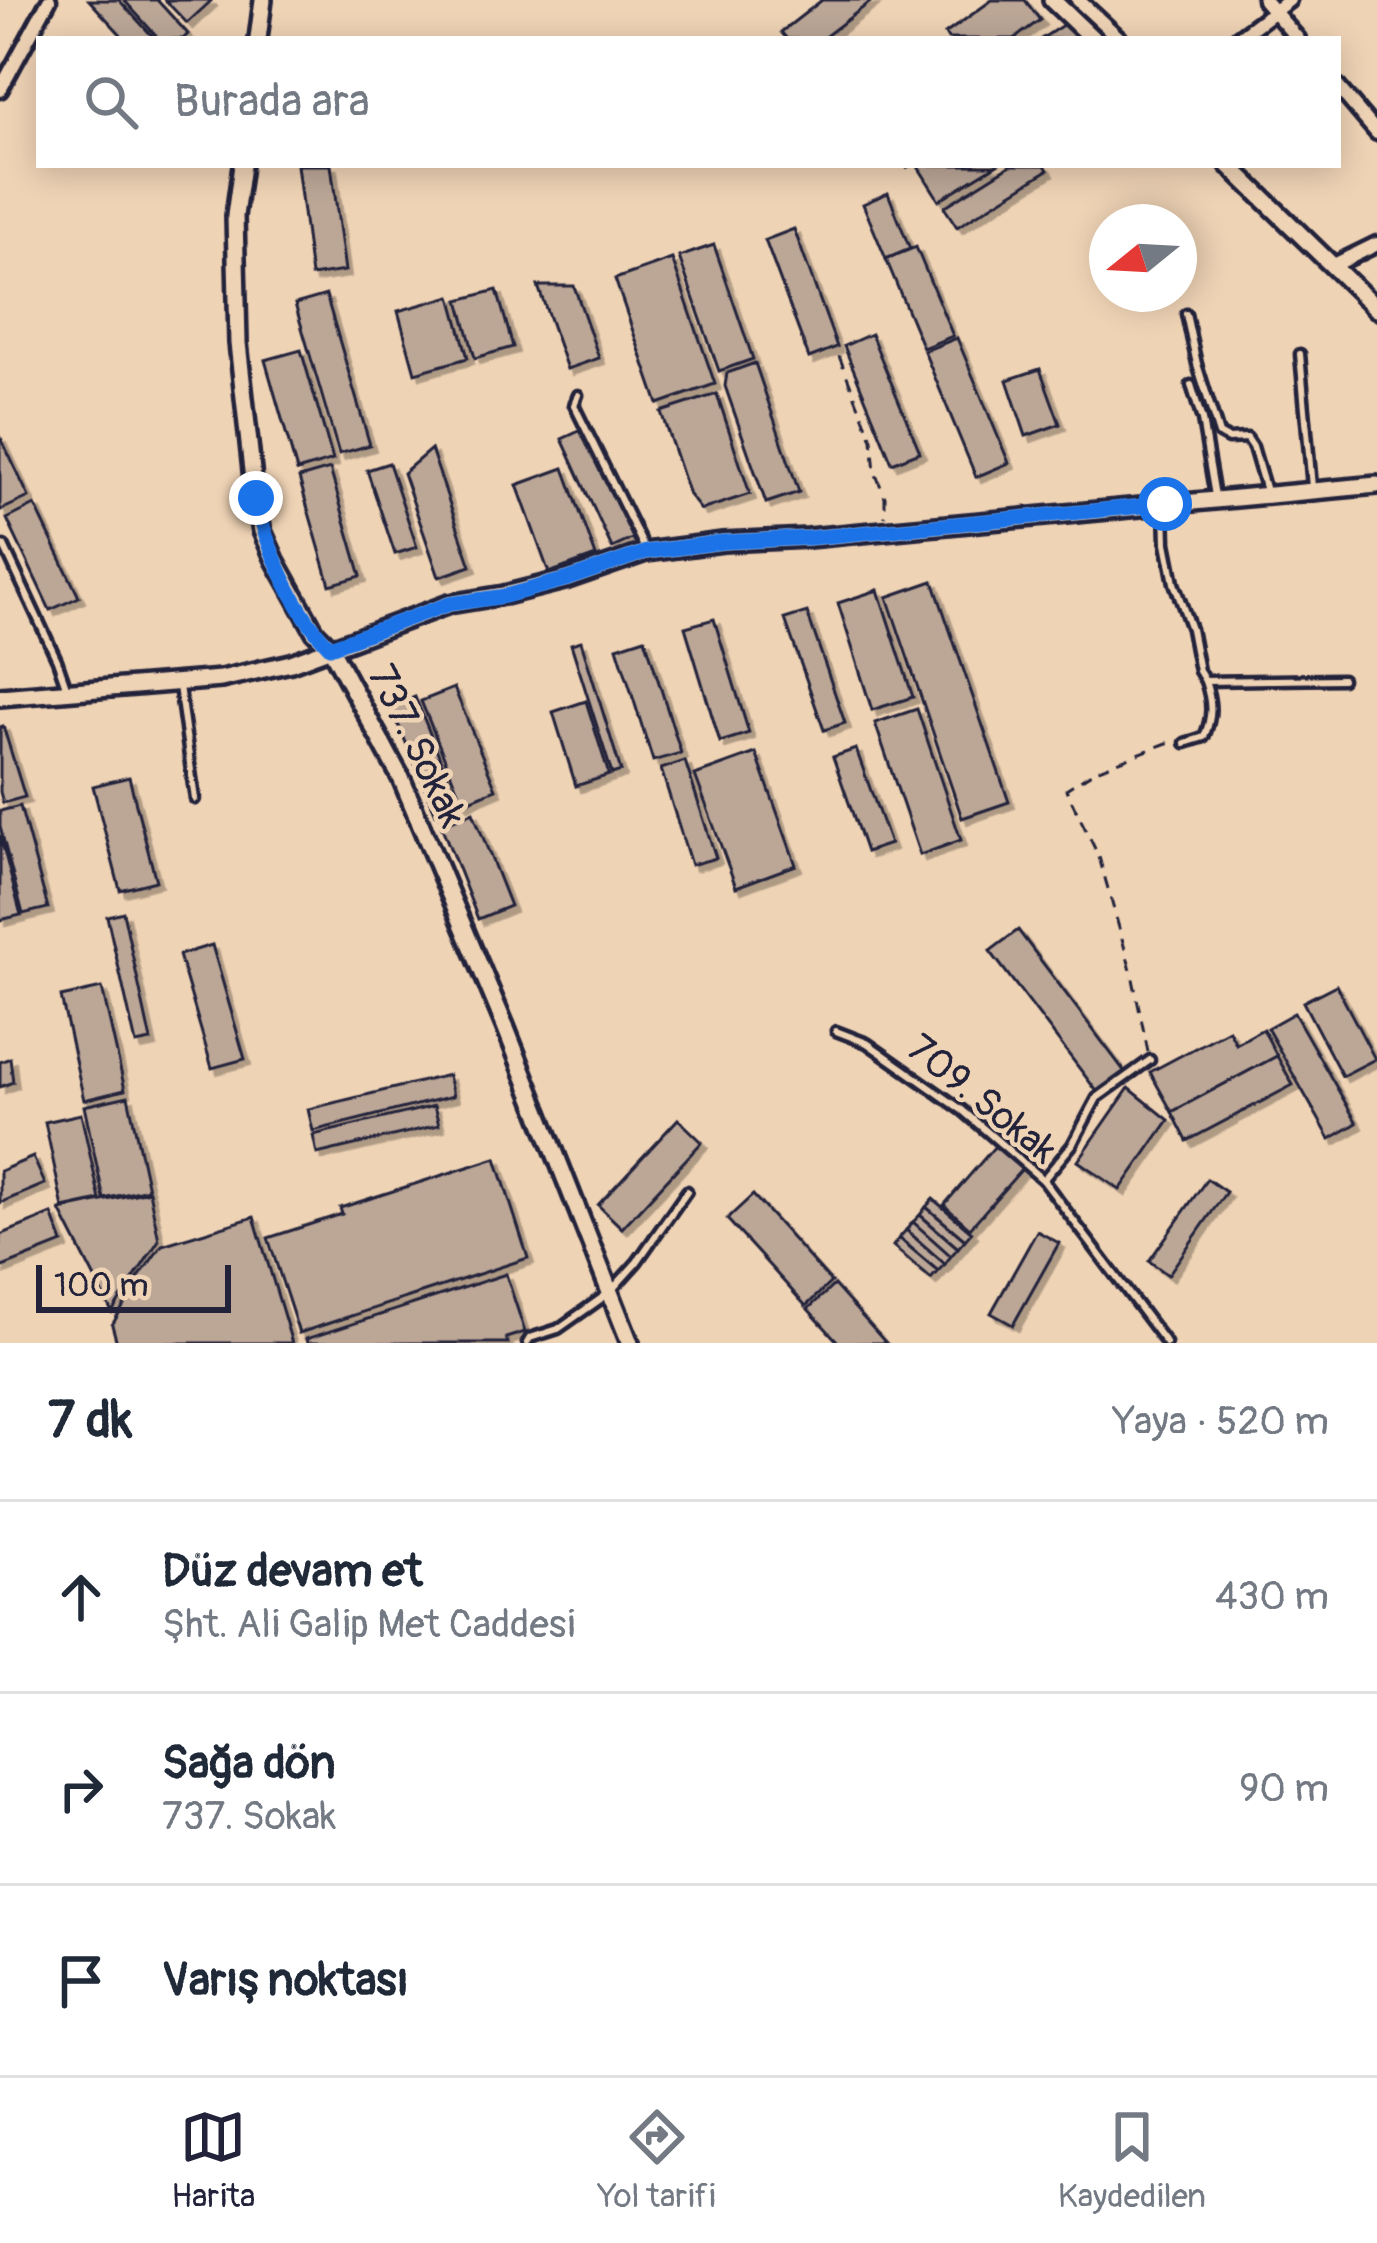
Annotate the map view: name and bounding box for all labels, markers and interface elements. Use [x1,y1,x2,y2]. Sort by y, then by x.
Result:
search box [36,36,1341,168]
icon: search [78,69,144,135]
text: Burada ara [174,74,370,130]
north arrow [1089,204,1197,312]
route end [229,471,283,525]
route start [1138,477,1192,531]
street label: 737. Sokak [357,657,477,835]
street label: 709. Sokak [897,1024,1067,1174]
scale bar [36,1259,231,1312]
text: 100 m [54,1265,148,1306]
text: 7 dk [48,1389,132,1453]
text: Yaya · 520 m [1113,1397,1329,1446]
text: Düz devam et [162,1544,423,1600]
icon: ahead [48,1564,114,1630]
text: 430 m [1215,1572,1329,1621]
text: Şht. Ali Galip Met Caddesi [162,1600,575,1649]
text: Sağa dön [162,1736,336,1792]
icon: right [48,1756,114,1822]
text: 90 m [1239,1764,1329,1813]
text: 737. Sokak [162,1792,336,1841]
icon: arrive [48,1948,114,2014]
text: Varış noktası [162,1953,409,2009]
tab: Harita [171,2104,255,2217]
tab: Yol tarifi [598,2104,716,2217]
tab: Kaydedilen [1058,2104,1206,2217]

